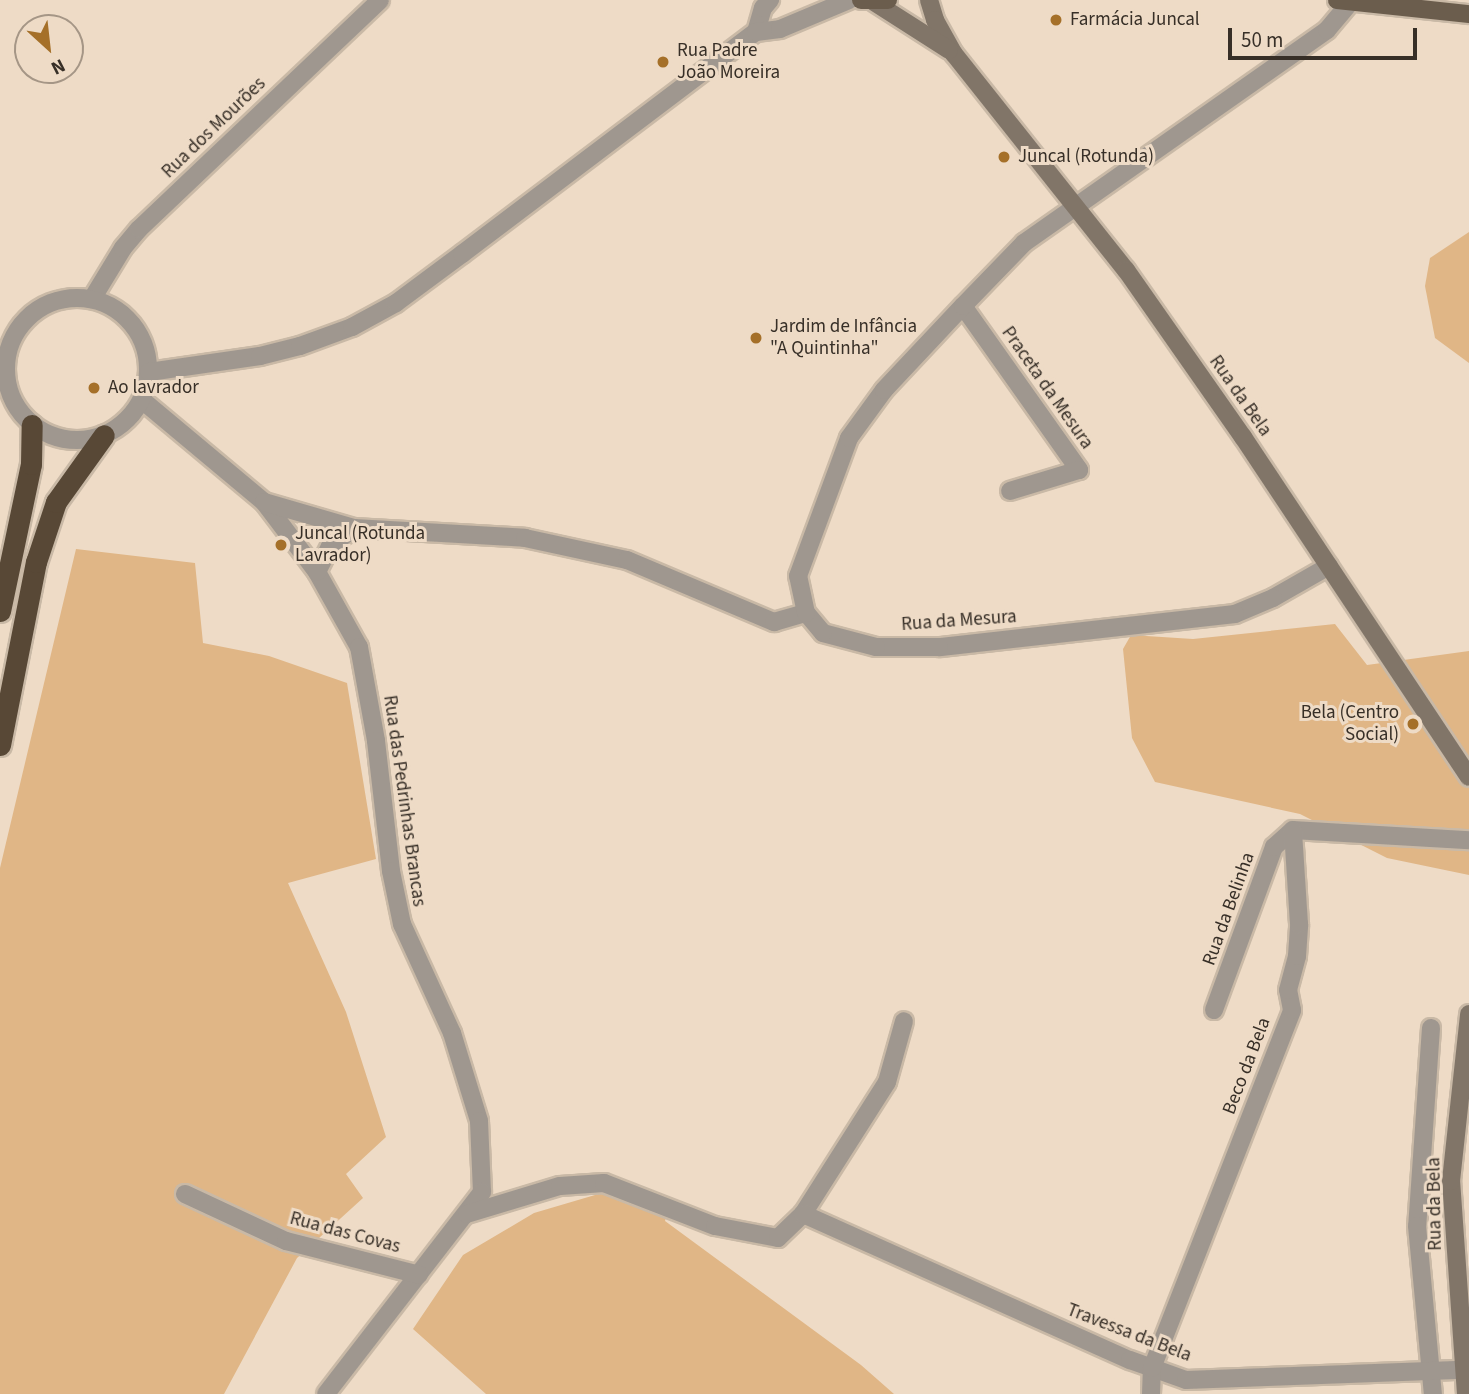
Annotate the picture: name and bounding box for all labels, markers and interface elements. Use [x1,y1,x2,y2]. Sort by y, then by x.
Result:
place label: Farmácia Juncal [1070,9,1200,31]
marker: Farmácia Juncal [1048,12,1064,28]
north arrow [14,14,84,84]
scale bar [1231,14,1420,58]
text: 50 m [1241,25,1283,55]
place label: Rua Padre João Moreira [677,40,780,84]
text: N [46,51,70,81]
marker: Rua Padre João Moreira [655,54,671,70]
street label: Rua dos Mourões [157,73,271,183]
place label: Juncal (Rotunda) [1018,146,1154,168]
marker: Juncal (Rotunda) [996,149,1012,165]
place label: Jardim de Infância "A Quintinha" [770,316,917,360]
street label: Praceta da Mesura [996,322,1098,454]
marker: Jardim de Infância "A Quintinha" [748,330,764,346]
street label: Rua da Bela [1204,351,1276,441]
place label: Ao lavrador [108,377,199,399]
marker: Ao lavrador [86,380,102,396]
place label: Juncal (Rotunda Lavrador) [295,523,425,567]
marker: Juncal (Rotunda Lavrador) [273,537,289,553]
street label: Rua da Mesura [900,606,1018,636]
street label: Rua das Pedrinhas Brancas [378,694,430,908]
place label: Bela (Centro Social) [1301,702,1399,746]
marker: Bela (Centro Social) [1405,716,1421,732]
street label: Rua da Belinha [1198,849,1260,969]
street label: Beco da Bela [1218,1014,1276,1118]
street label: Rua da Bela [1423,1157,1447,1251]
street label: Rua das Covas [287,1207,403,1259]
street label: Travessa da Bela [1064,1299,1194,1367]

